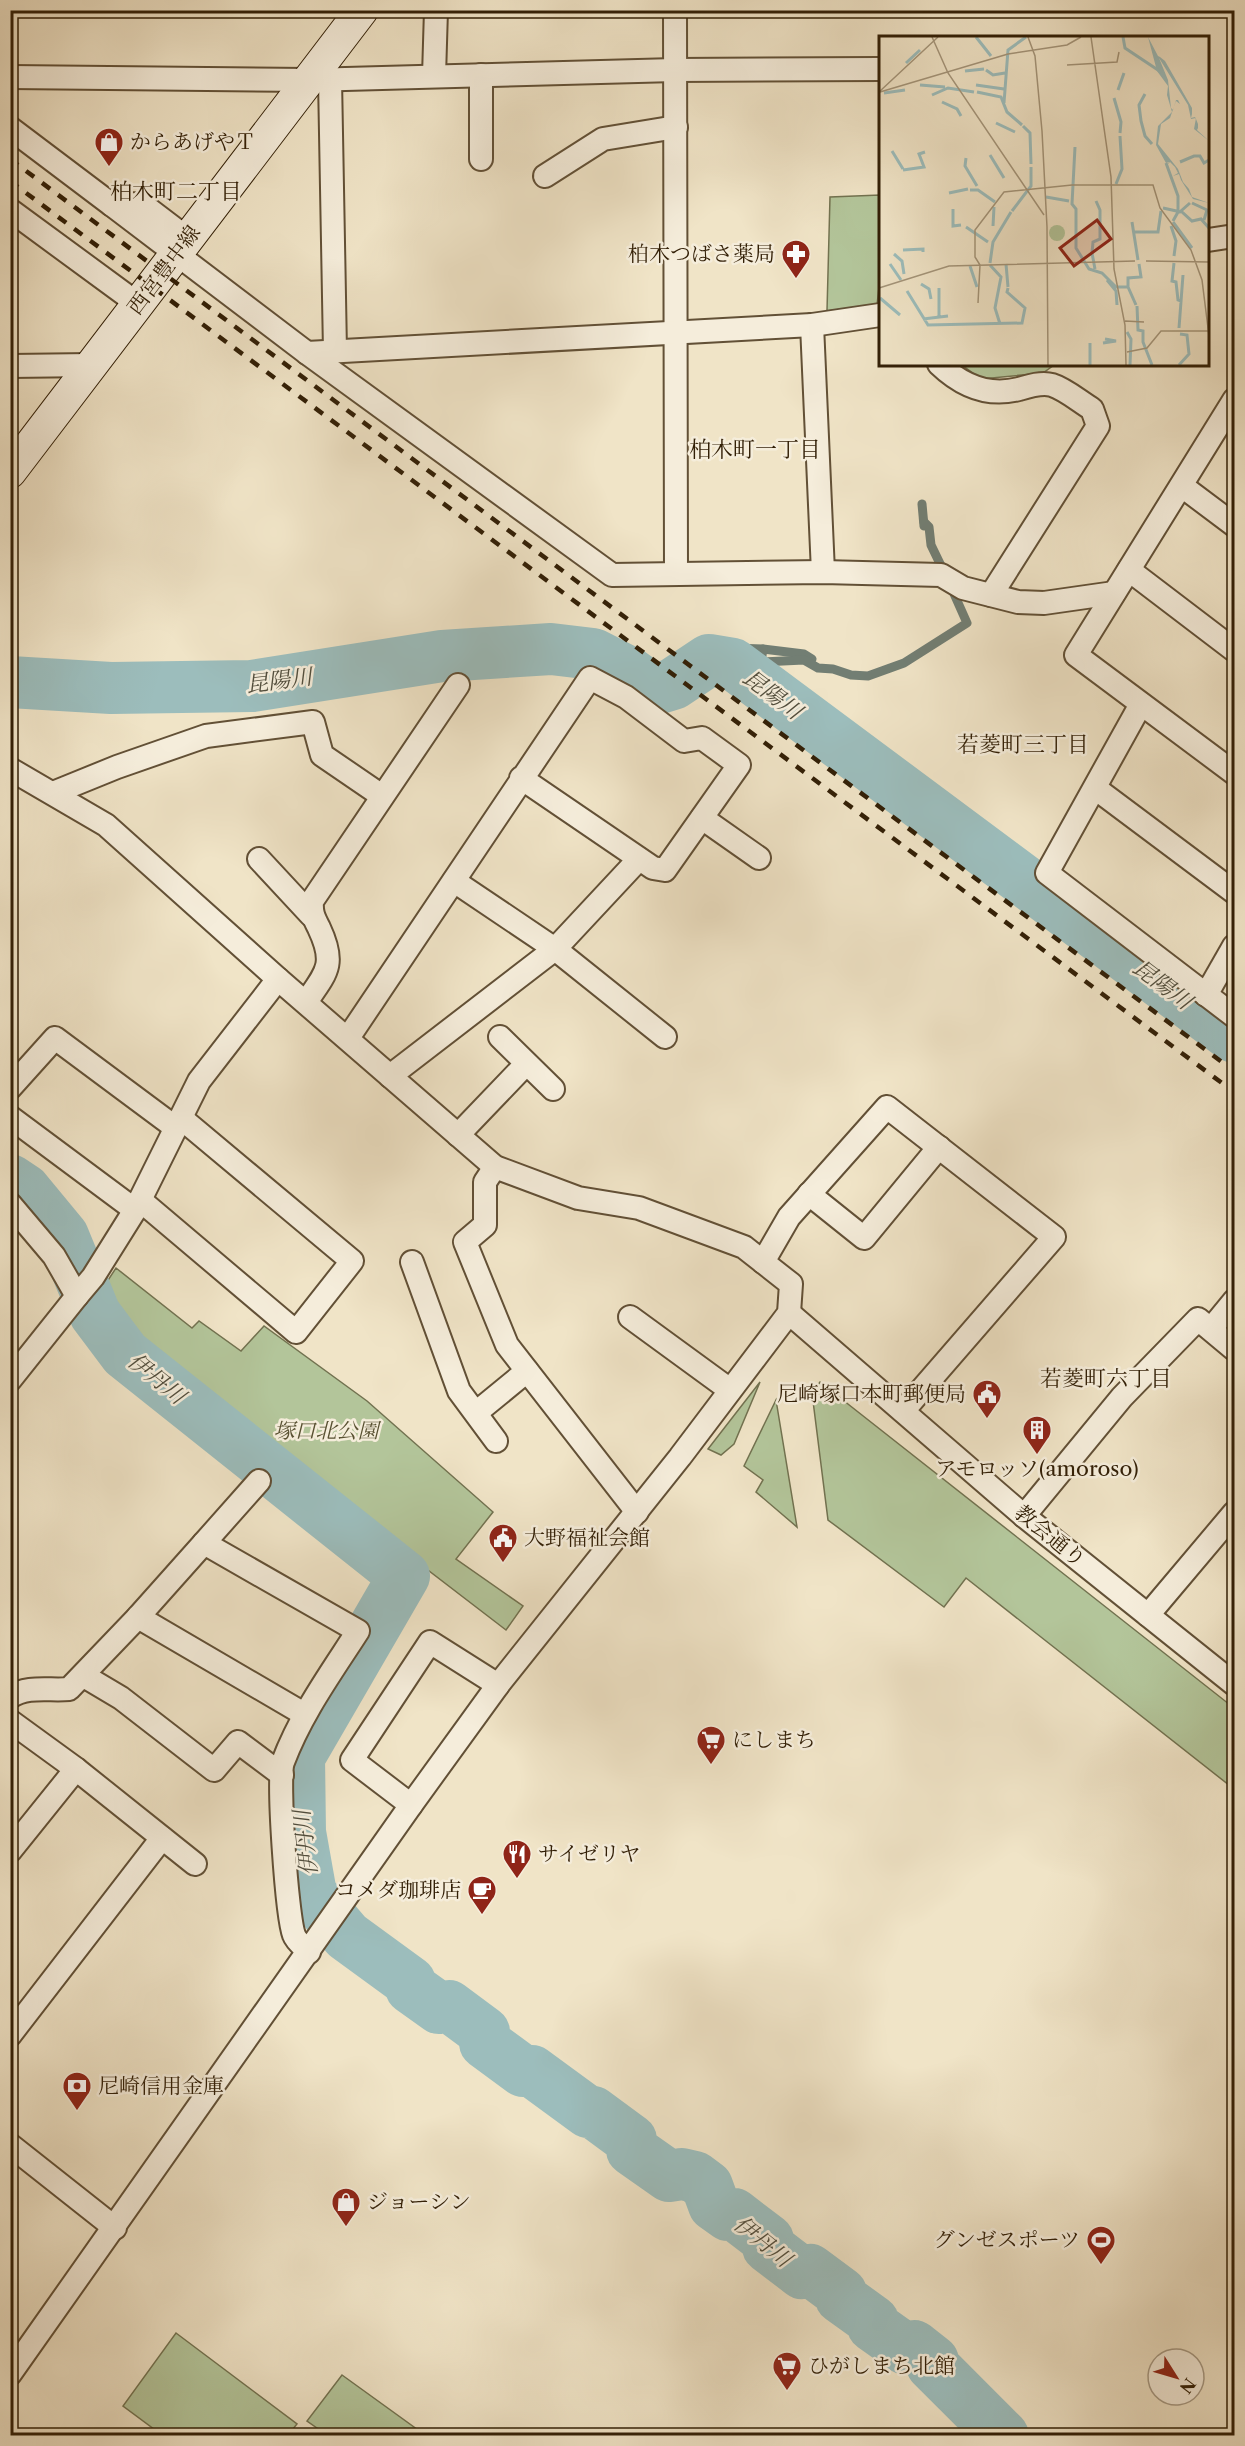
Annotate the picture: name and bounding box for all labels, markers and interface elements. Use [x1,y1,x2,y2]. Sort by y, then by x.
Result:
inset map [879,36,1209,366]
shop icon: からあげやＴ [93,126,125,168]
place label: からあげやＴ [130,129,256,154]
district label: 柏木町二丁目 [110,178,242,205]
street label: 西宮豊中線 [122,220,205,319]
pharmacy icon: 柏木つばさ薬局 [780,238,812,280]
place label: 柏木つばさ薬局 [628,241,775,266]
district label: 柏木町一丁目 [689,436,821,463]
water label: 昆陽川 [245,663,315,698]
water label: 昆陽川 [738,664,809,726]
district label: 若菱町三丁目 [957,731,1089,758]
water label: 昆陽川 [1128,954,1199,1016]
water label: 伊丹川 [123,1347,192,1411]
district label: 若菱町六丁目 [1040,1365,1172,1392]
public building icon: 尼崎塚口本町郵便局 [971,1378,1003,1420]
place label: 尼崎塚口本町郵便局 [777,1381,966,1406]
building icon: アモロッソ(amoroso) [1021,1414,1053,1456]
park label: 塚口北公園 [274,1418,381,1443]
place label: アモロッソ(amoroso) [935,1456,1139,1481]
street label: 教会通り [1010,1499,1091,1572]
public building icon: 大野福祉会館 [487,1522,519,1564]
place label: 大野福祉会館 [524,1525,650,1550]
supermarket icon: にしまち [695,1724,727,1766]
place label: にしまち [732,1727,816,1752]
water label: 伊丹川 [288,1807,323,1877]
restaurant icon: サイゼリヤ [501,1838,533,1880]
place label: サイゼリヤ [538,1841,640,1866]
cafe icon: コメダ珈琲店 [466,1874,498,1916]
place label: コメダ珈琲店 [335,1877,461,1902]
bank icon: 尼崎信用金庫 [61,2070,93,2112]
place label: 尼崎信用金庫 [98,2073,224,2098]
shop icon: ジョーシン [330,2186,362,2228]
place label: ジョーシン [367,2189,471,2214]
water label: 伊丹川 [729,2210,798,2274]
sports icon: グンゼスポーツ [1085,2224,1117,2266]
place label: グンゼスポーツ [934,2227,1080,2252]
north arrow [1146,2347,1206,2407]
supermarket icon: ひがしまち北館 [771,2350,803,2392]
place label: ひがしまち北館 [808,2353,955,2378]
text: N [1176,2374,1200,2398]

